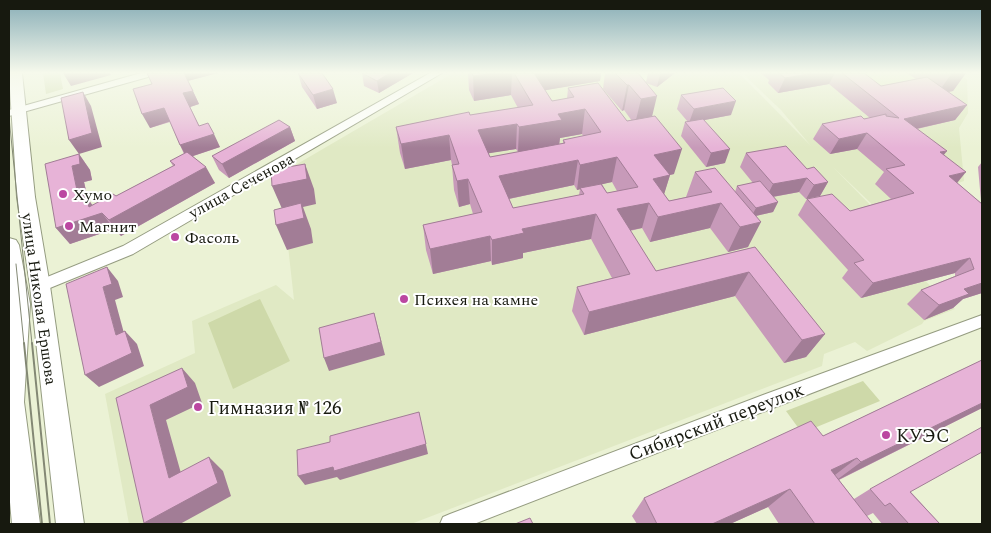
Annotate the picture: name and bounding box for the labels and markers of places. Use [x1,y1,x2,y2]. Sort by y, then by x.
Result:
place label: Хумо [73,183,112,207]
marker: Хумо [57,188,69,200]
place label: Магнит [79,215,137,239]
marker: Магнит [63,220,75,232]
place label: Фасоль [185,226,239,250]
marker: Фасоль [169,231,181,243]
place label: Психея на камне [414,288,538,312]
marker: Психея на камне [398,293,410,305]
place label: Гимназия № 126 [208,394,341,423]
marker: Гимназия № 126 [192,401,204,413]
place label: КУЭС [896,422,950,451]
marker: КУЭС [880,429,892,441]

